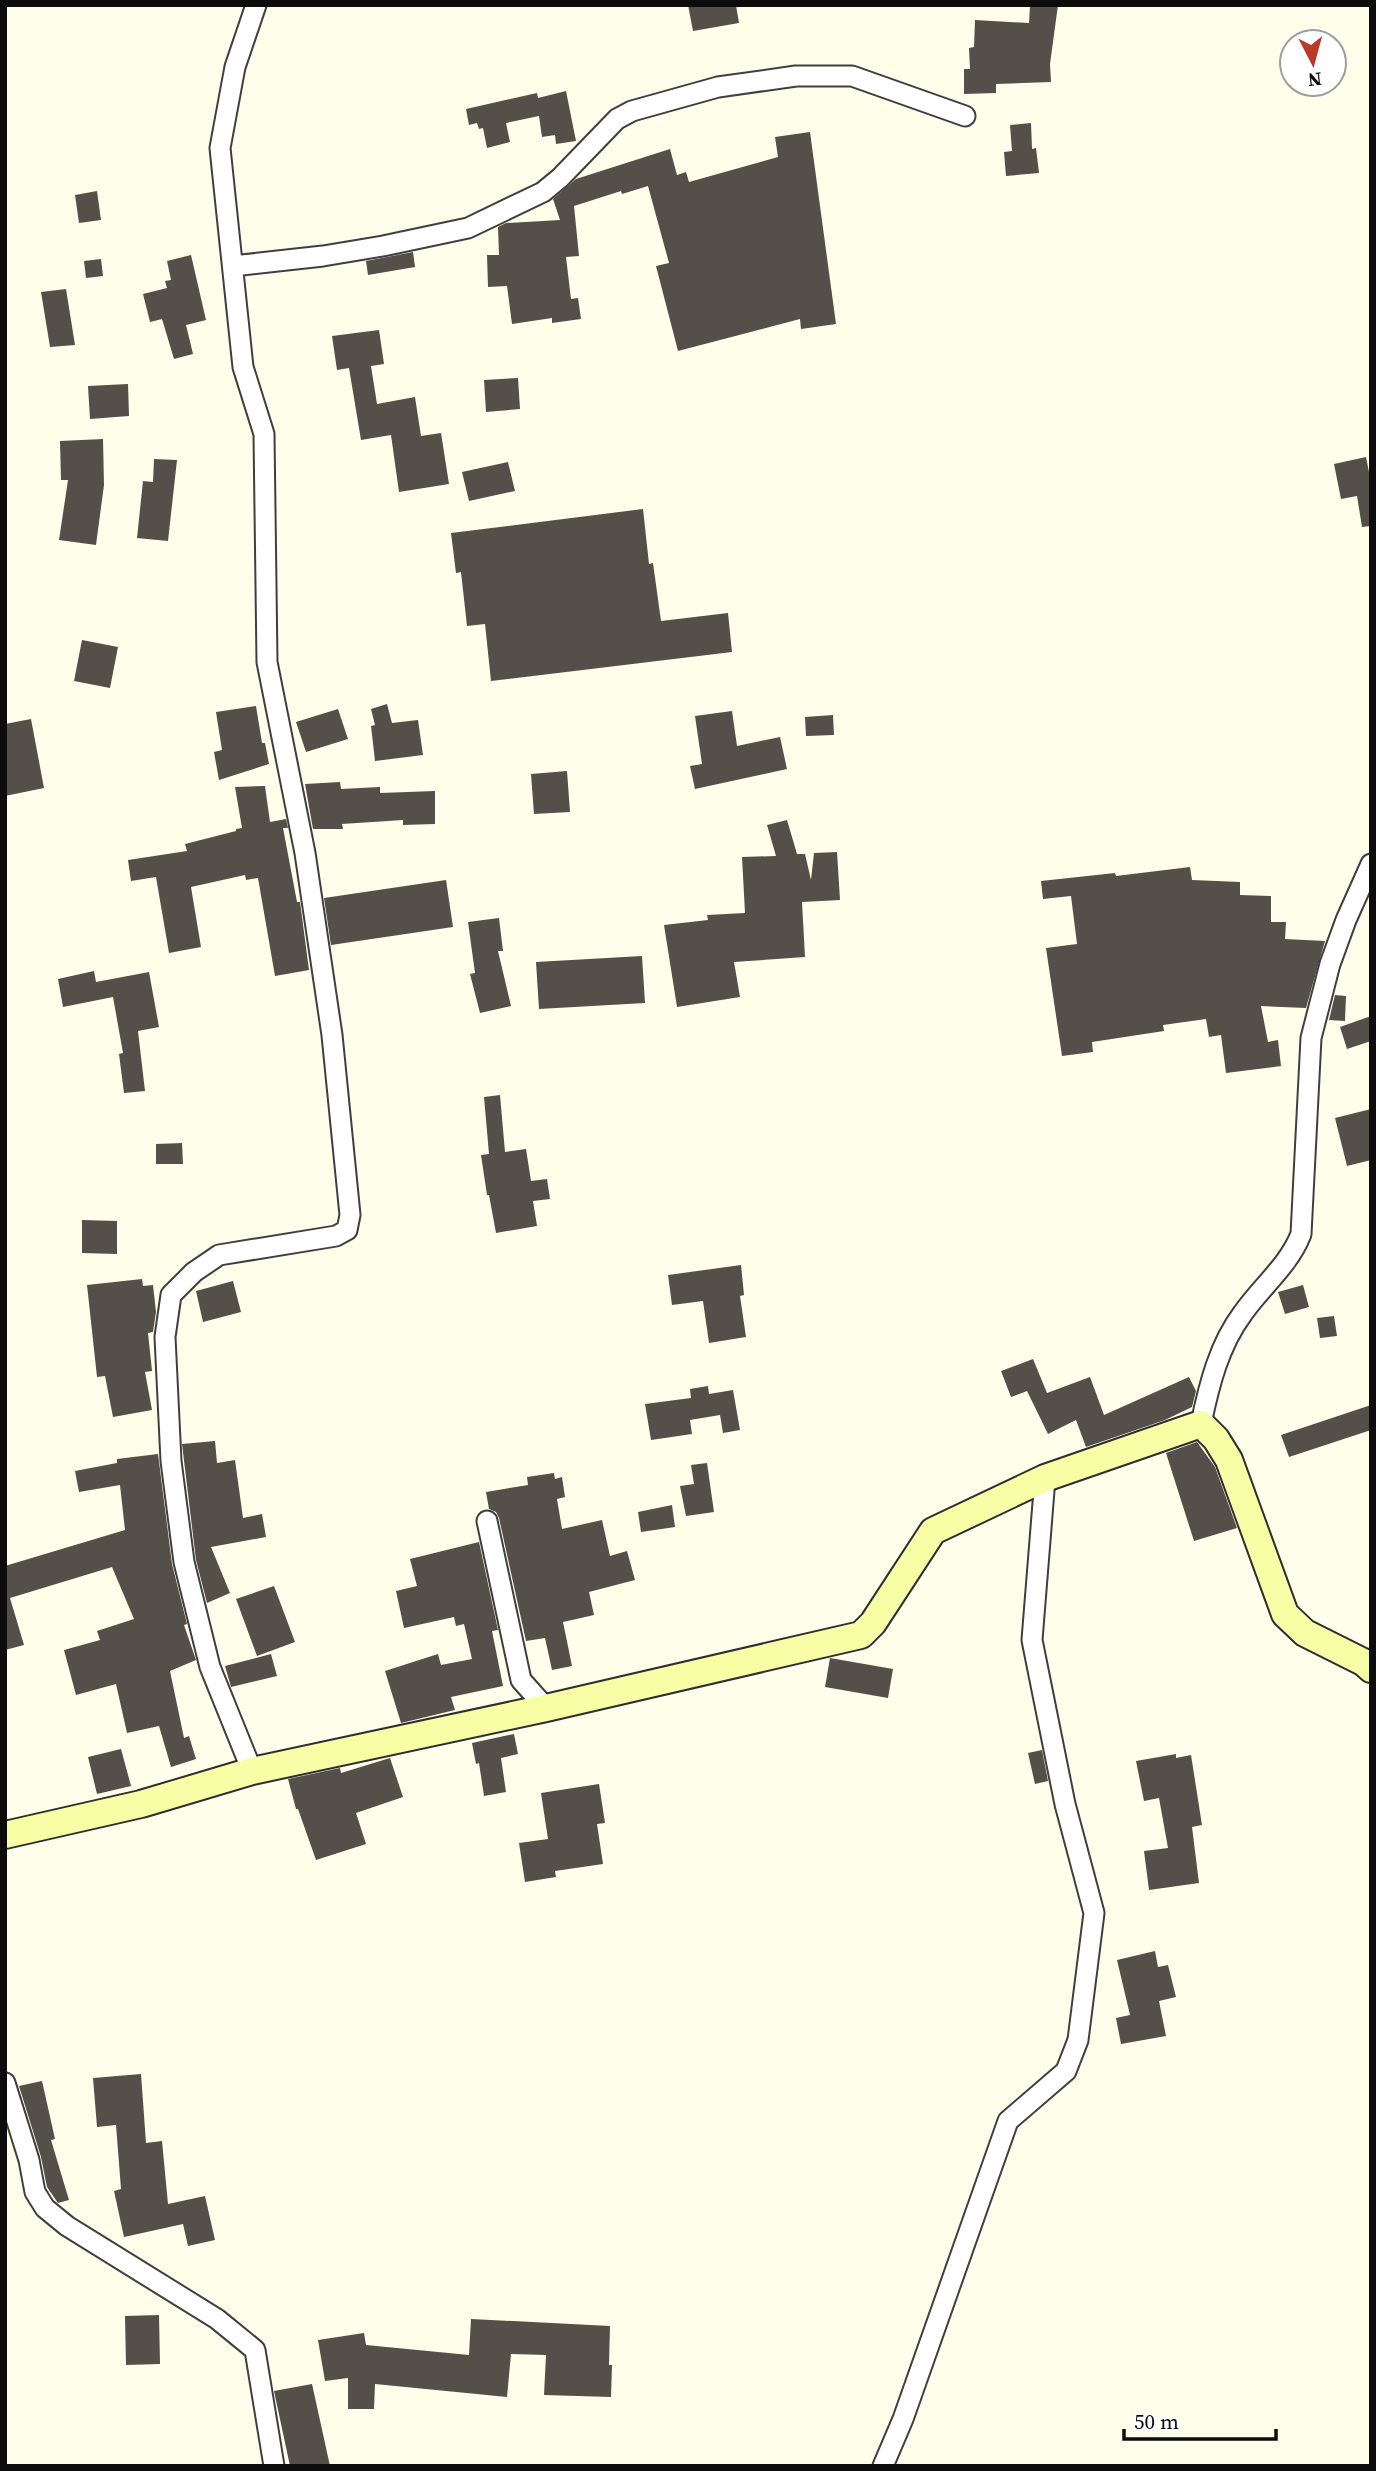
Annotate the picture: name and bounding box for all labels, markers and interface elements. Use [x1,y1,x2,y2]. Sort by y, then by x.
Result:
north arrow [1278,28,1348,98]
text: N [1306,66,1323,94]
scale bar [1124,2398,1276,2442]
text: 50 m [1134,2407,1179,2436]

